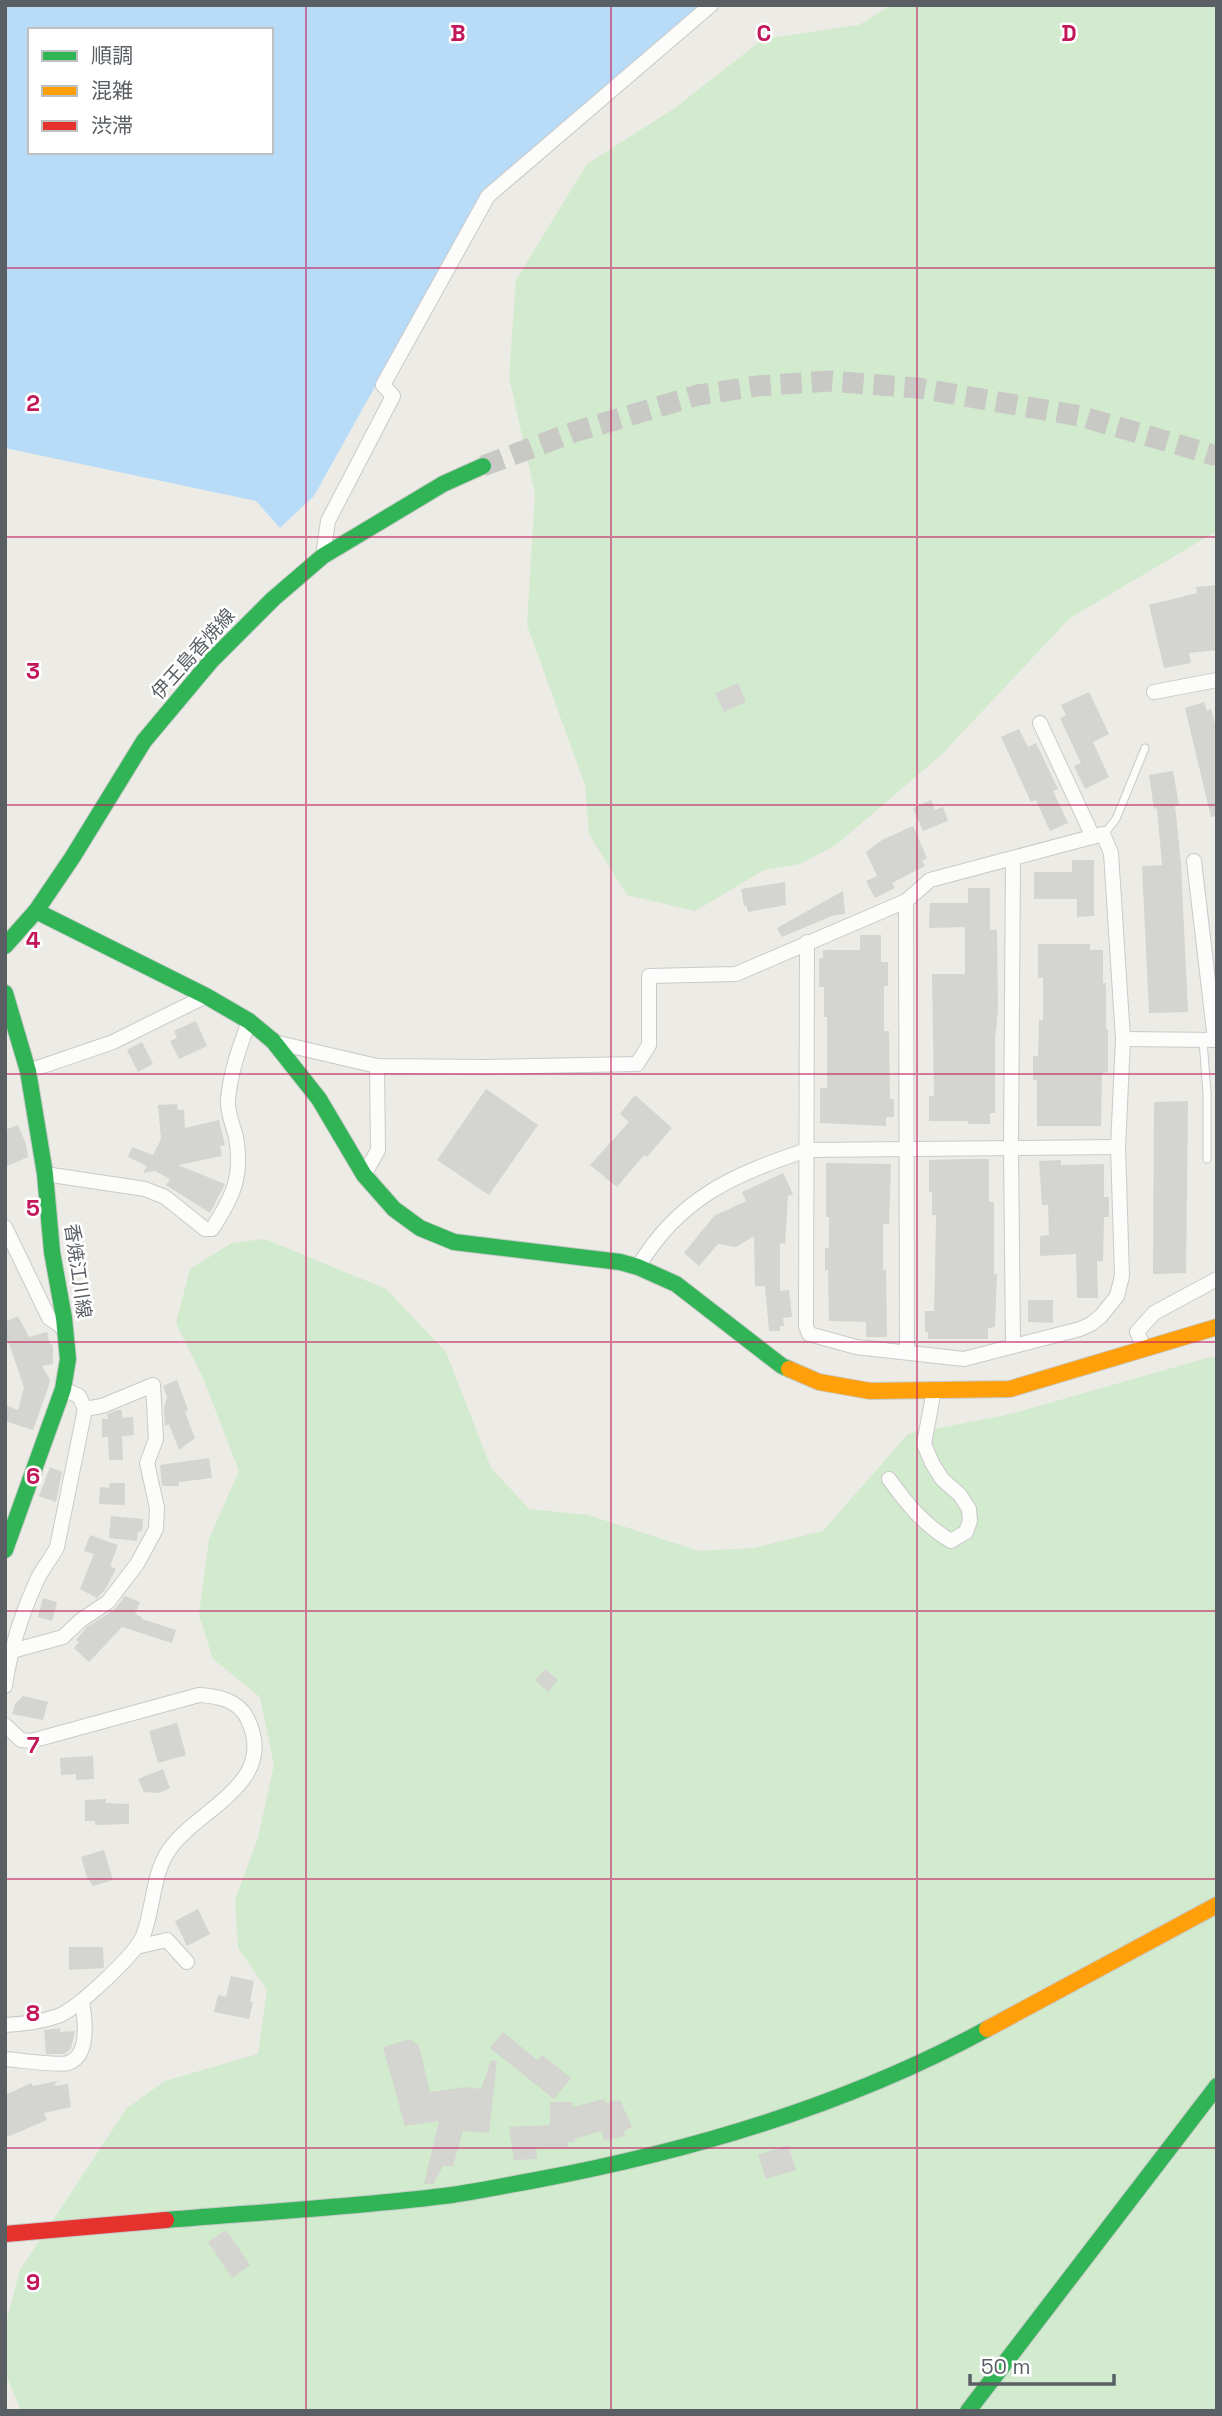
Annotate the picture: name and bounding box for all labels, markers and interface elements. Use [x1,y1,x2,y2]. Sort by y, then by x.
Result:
text: B [450,18,466,48]
text: C [757,18,771,48]
text: D [1061,18,1077,48]
legend [28,28,273,154]
text: 順調 [91,42,133,69]
text: 混雑 [91,77,133,104]
text: 渋滞 [91,112,133,139]
text: 2 [26,388,40,418]
street label: 伊王島香焼線 [146,603,240,705]
text: 3 [26,656,40,686]
text: 4 [26,925,41,955]
text: 5 [26,1193,40,1223]
street label: 香焼江川線 [59,1222,97,1320]
text: 6 [26,1461,40,1491]
text: 7 [27,1730,40,1760]
text: 8 [26,1998,40,2028]
text: 9 [26,2267,40,2297]
scale bar [970,2342,1114,2386]
text: 50 m [981,2353,1031,2380]

